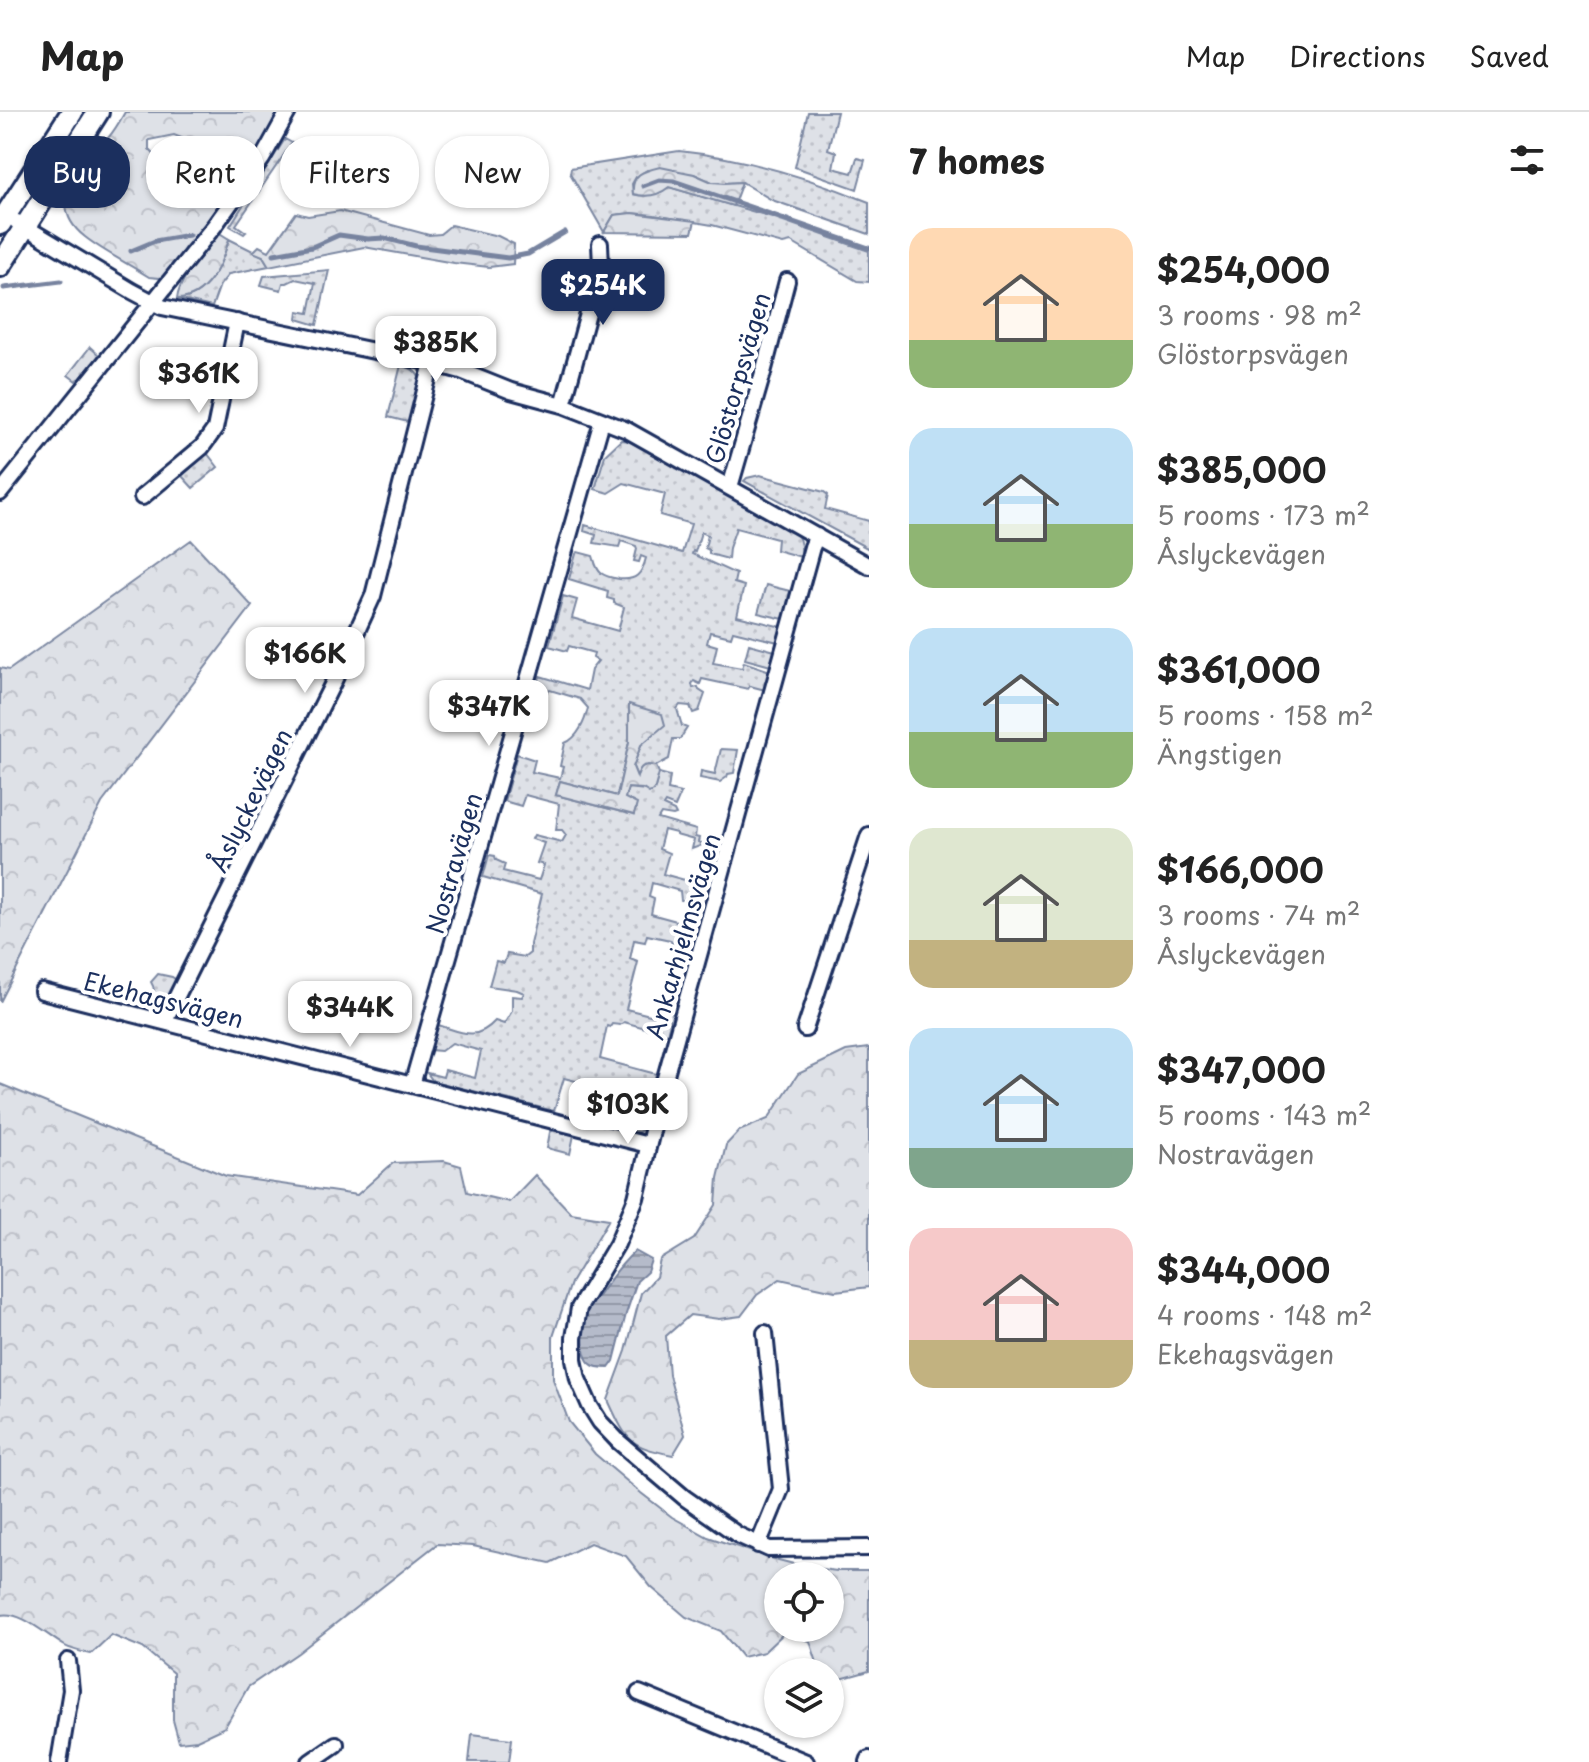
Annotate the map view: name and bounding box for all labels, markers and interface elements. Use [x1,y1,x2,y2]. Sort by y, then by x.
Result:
text: Map [40,27,124,84]
text: Map [1186,34,1245,77]
text: Directions [1289,34,1426,77]
text: Saved [1470,34,1549,77]
text: 7 homes [909,134,1045,186]
chip: Buy [24,136,130,208]
chip: Rent [146,136,264,208]
chip: Filters [280,136,419,208]
chip: New [435,136,549,208]
icon: filters [1505,138,1549,182]
text: $254,000 [1157,243,1330,295]
pin: $254K [547,259,659,327]
icon: home [973,260,1069,356]
text: $254K [559,265,647,304]
street label: Glöstorpsvägen [695,288,779,468]
text: 3 rooms · 98 m² [1157,295,1362,334]
pin: $385K [380,316,492,384]
text: $385K [393,322,479,361]
text: Glöstorpsvägen [1157,334,1349,373]
pin: $361K [143,347,255,415]
text: $361K [158,353,240,392]
text: $385,000 [1157,443,1327,495]
icon: home [973,460,1069,556]
text: 5 rooms · 173 m² [1157,495,1370,534]
text: Åslyckevägen [1157,534,1326,573]
pin: $166K [249,627,361,695]
text: $166K [264,633,346,672]
text: $361,000 [1157,643,1321,695]
icon: home [973,660,1069,756]
pin: $347K [433,680,545,748]
text: $347K [447,686,531,725]
text: 5 rooms · 158 m² [1157,695,1374,734]
street label: Åslyckevägen [200,722,300,878]
text: Ängstigen [1157,734,1282,773]
street label: Nostravägen [416,788,490,938]
street label: Ankarhjelmsvägen [635,829,729,1043]
text: $166,000 [1157,843,1324,895]
icon: home [973,860,1069,956]
text: 3 rooms · 74 m² [1157,895,1361,934]
text: Åslyckevägen [1157,934,1326,973]
street label: Ekehagsvägen [80,962,248,1036]
pin: $344K [294,981,406,1049]
text: $344K [306,987,394,1026]
text: $347,000 [1157,1043,1326,1095]
icon: home [973,1060,1069,1156]
pin: $103K [572,1078,684,1146]
text: $103K [587,1084,669,1123]
text: 5 rooms · 143 m² [1157,1095,1372,1134]
text: Nostravägen [1157,1134,1314,1173]
text: $344,000 [1157,1243,1330,1295]
icon: home [973,1260,1069,1356]
text: 4 rooms · 148 m² [1157,1295,1372,1334]
text: Ekehagsvägen [1157,1334,1334,1373]
map controls [764,1562,844,1738]
button: locate [764,1562,844,1642]
button: layers [764,1658,844,1738]

